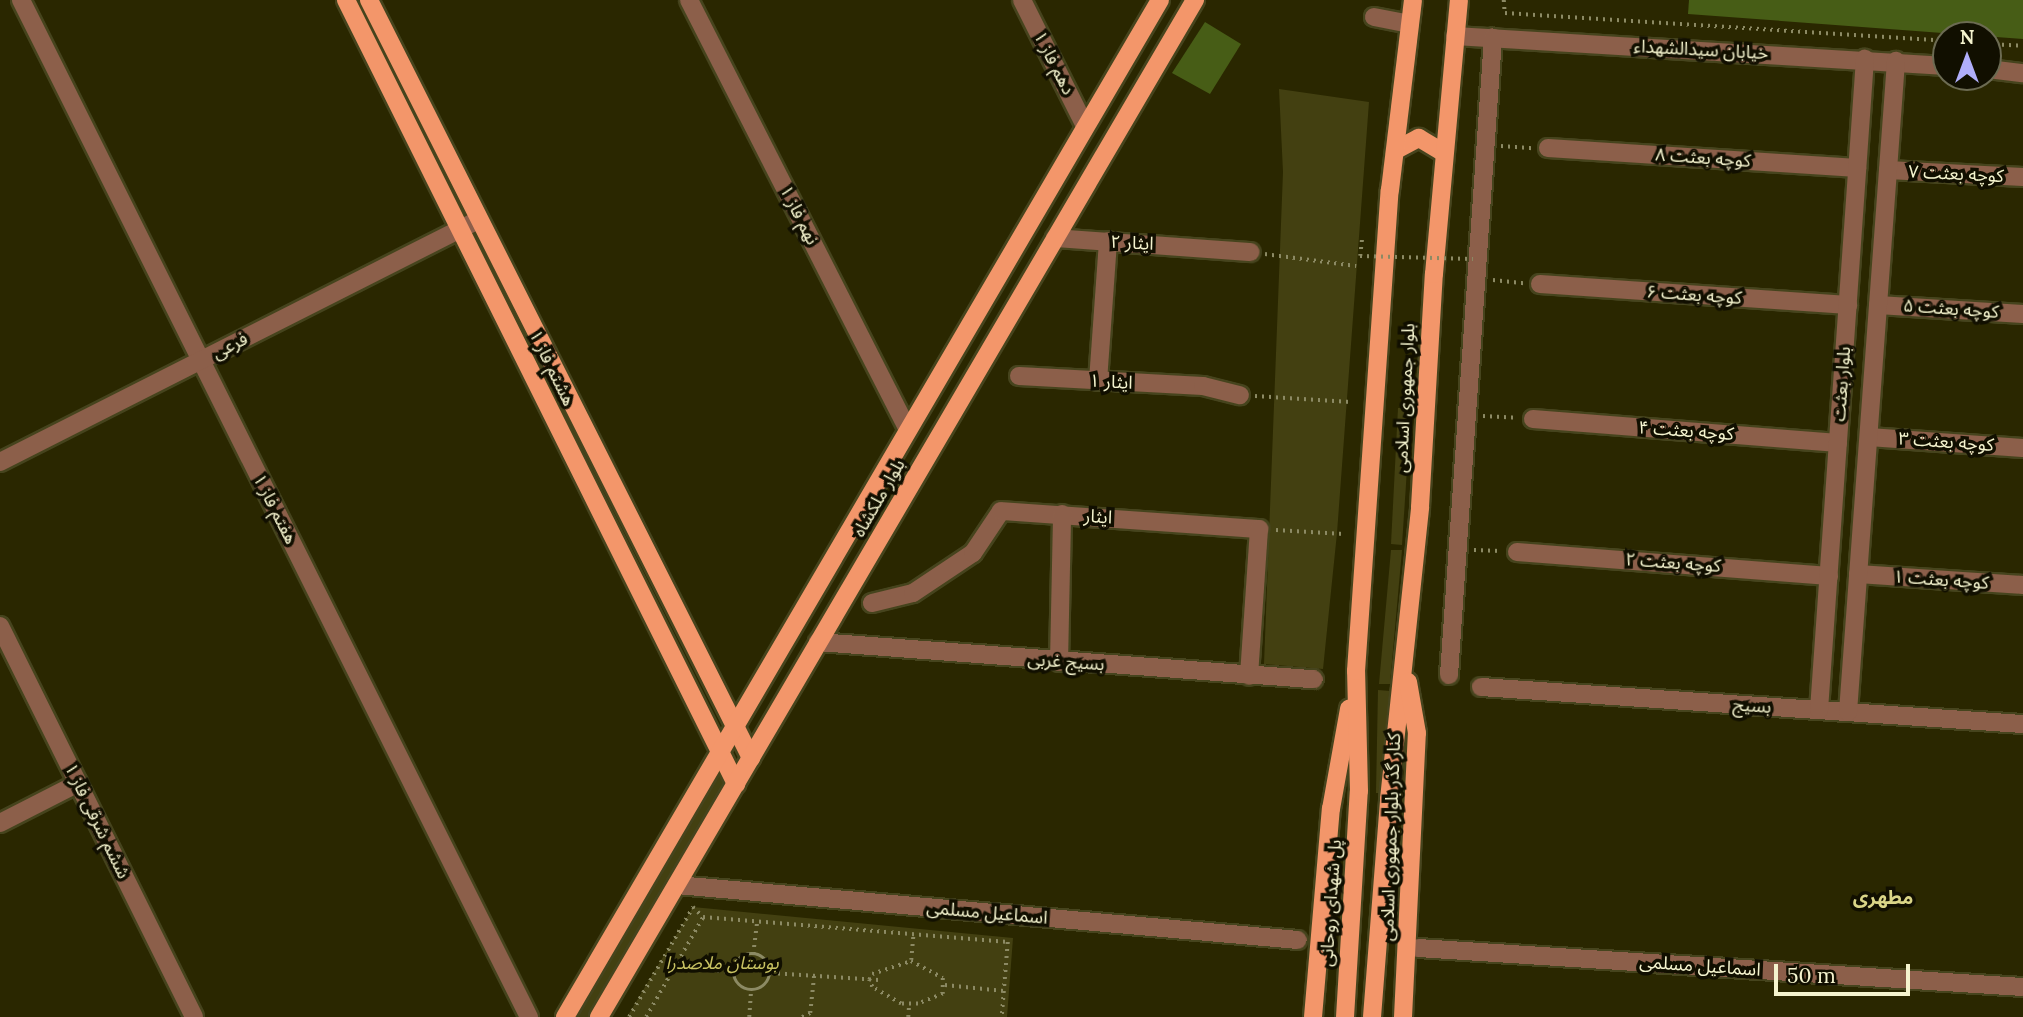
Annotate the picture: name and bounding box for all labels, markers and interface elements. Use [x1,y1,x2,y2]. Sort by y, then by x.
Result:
north arrow [1932,21,2002,91]
text: N [1960,25,1974,49]
street label: دهم فاز ۱ [1029,27,1079,99]
street label: خیابان سیدالشهداء [1633,36,1769,64]
street label: کوچه بعثت ۸ [1655,144,1751,172]
street label: کوچه بعثت ۷ [1908,161,2004,187]
street label: نهم فاز ۱ [775,182,823,248]
street label: ایثار ۲ [1110,231,1154,255]
street label: کوچه بعثت ۶ [1646,281,1742,309]
street label: کوچه بعثت ۵ [1903,295,1999,323]
street label: بلوار جمهوری اسلامی [1390,323,1420,473]
street label: هشتم فاز ۱ [524,326,580,410]
street label: فرعی [209,328,251,364]
street label: بلوار بعثت [1829,346,1855,422]
street label: ایثار ۱ [1089,370,1133,394]
street label: کوچه بعثت ۴ [1638,417,1734,445]
street label: کوچه بعثت ۳ [1898,428,1994,456]
street label: بلوار ملکشاه [848,455,910,541]
street label: هفتم فاز ۱ [248,470,302,548]
street label: ایثار [1083,505,1113,529]
street label: کوچه بعثت ۲ [1625,549,1721,577]
street label: کوچه بعثت ۱ [1893,566,1989,594]
street label: بسیج غربی [1027,649,1105,675]
street label: بسیج [1732,694,1772,718]
street label: کنار گذر بلوار جمهوری اسلامی [1377,732,1405,942]
street label: ششم شرقی فاز ۱ [60,760,134,882]
street label: پل شهدای روحانی [1316,839,1346,967]
district label: مطهری [1853,887,1913,909]
street label: اسماعیل مسلمی [926,897,1048,929]
scale bar [1778,950,1914,994]
street label: اسماعیل مسلمی [1639,951,1761,981]
park label: بوستان ملاصدرا [666,952,778,974]
text: 50 m [1787,962,1836,989]

